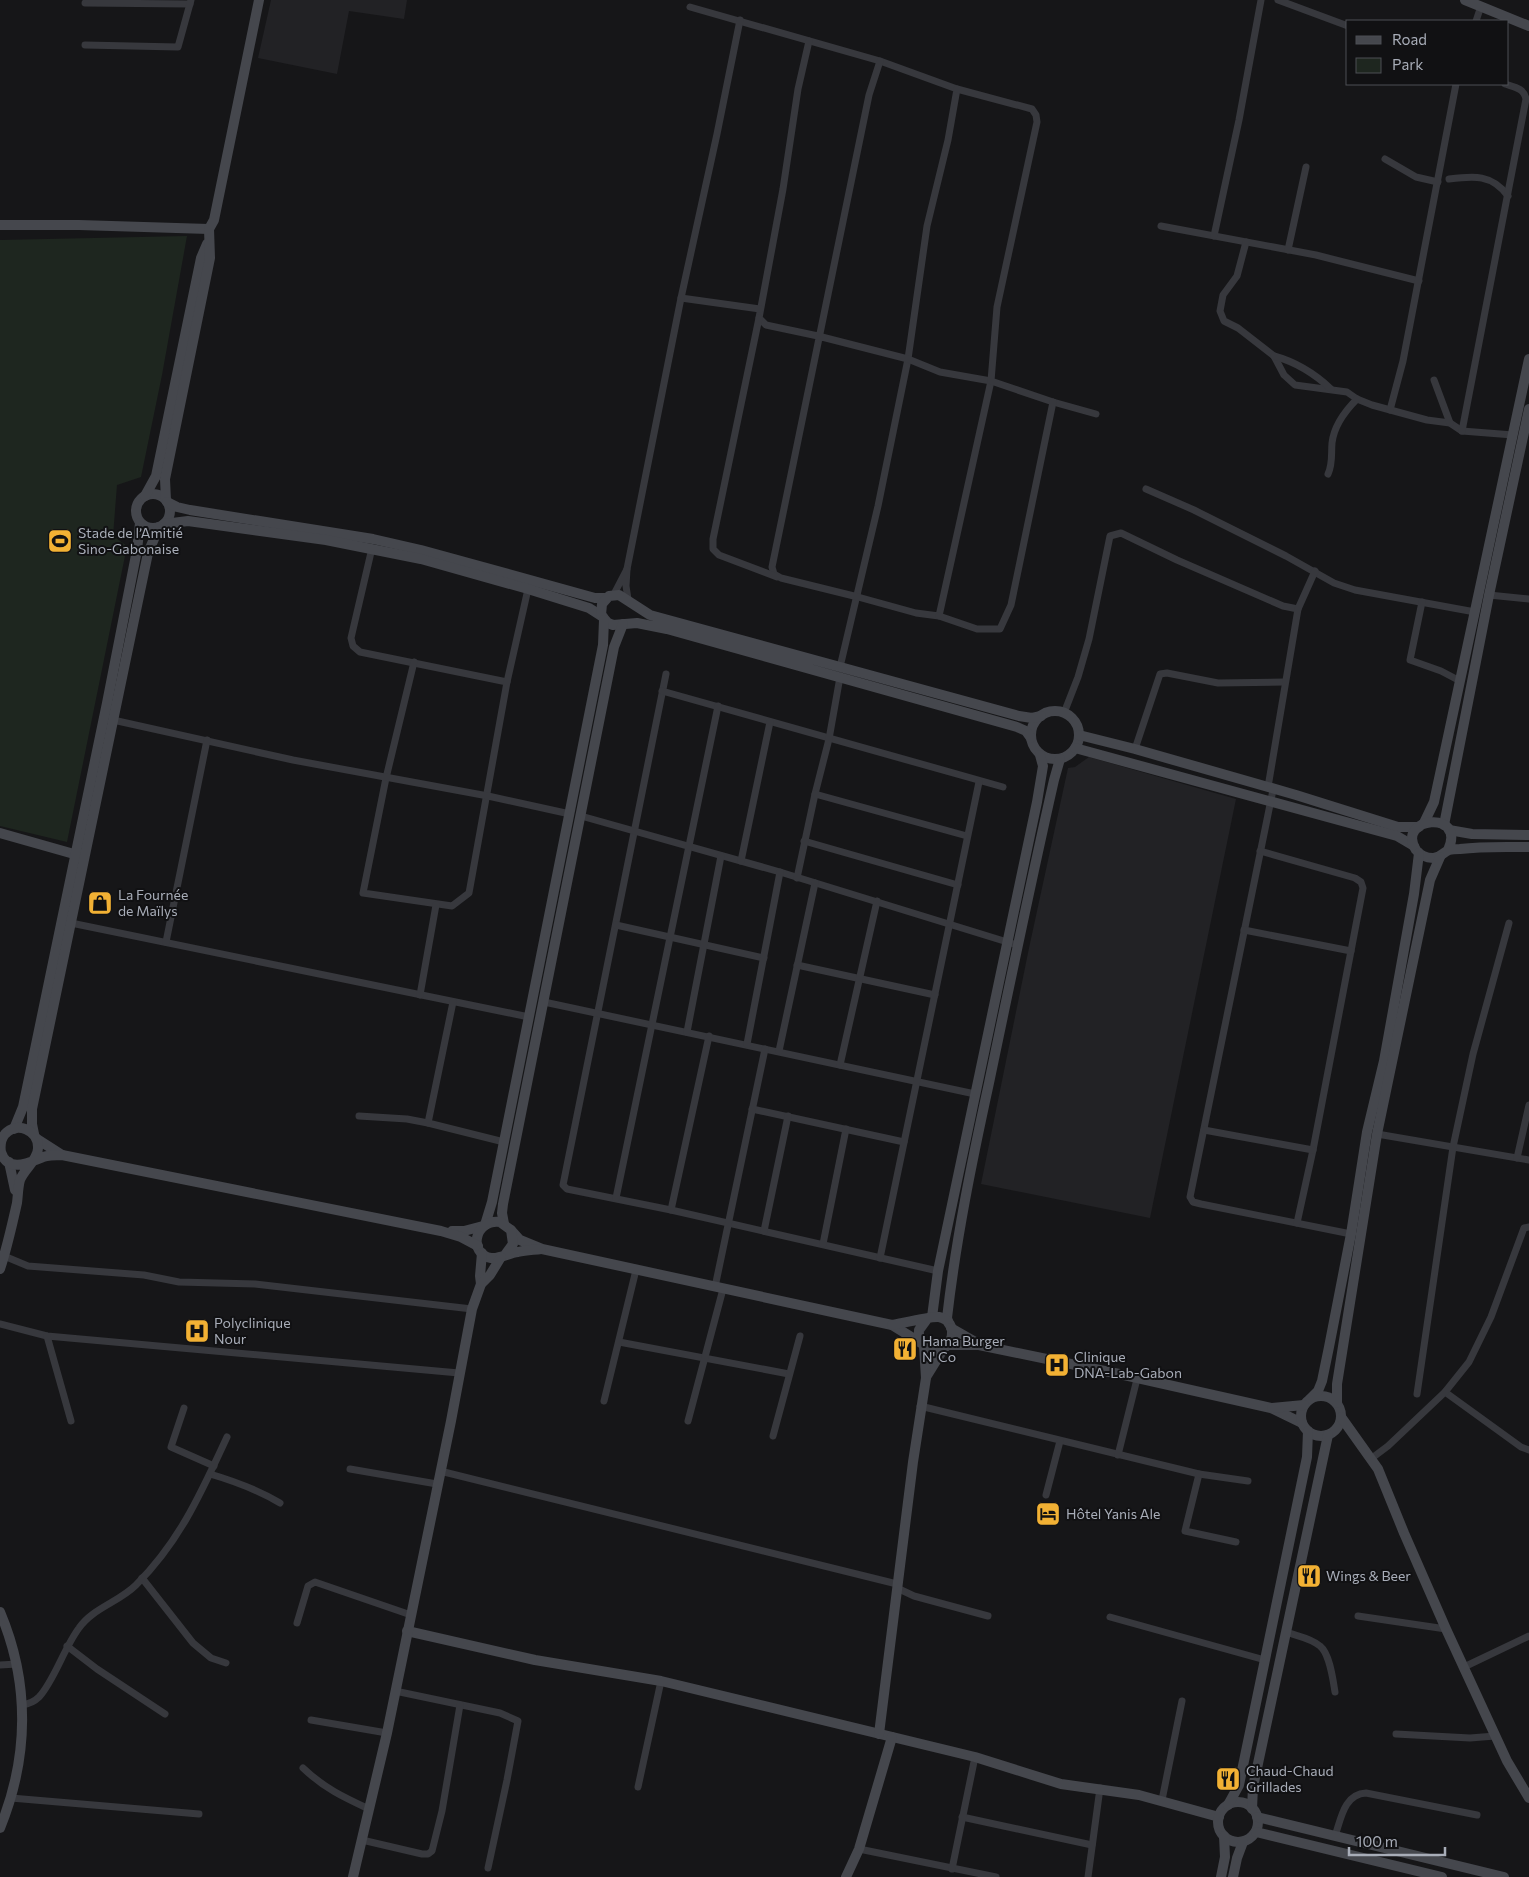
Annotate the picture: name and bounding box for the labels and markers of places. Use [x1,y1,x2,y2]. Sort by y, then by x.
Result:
place label: Stade de l’Amitié Sino-Gabonaise [78,524,183,557]
sports icon: Stade de l’Amitié Sino-Gabonaise [47,528,73,554]
place label: La Fournée de Maïlys [118,886,188,919]
shop icon: La Fournée de Maïlys [87,890,113,916]
place label: Polyclinique Nour [214,1314,291,1347]
hospital icon: Polyclinique Nour [184,1318,210,1344]
place label: Hama Burger N' Co [922,1332,1005,1365]
restaurant icon: Hama Burger N' Co [892,1336,918,1362]
place label: Clinique DNA-Lab-Gabon [1074,1348,1182,1381]
hospital icon: Clinique DNA-Lab-Gabon [1044,1352,1070,1378]
hotel icon: Hôtel Yanis Ale [1035,1501,1061,1527]
place label: Hôtel Yanis Ale [1066,1505,1160,1522]
restaurant icon: Wings & Beer [1296,1563,1322,1589]
place label: Wings & Beer [1326,1567,1411,1584]
place label: Chaud-Chaud Grillades [1246,1762,1334,1795]
restaurant icon: Chaud-Chaud Grillades [1215,1766,1241,1792]

